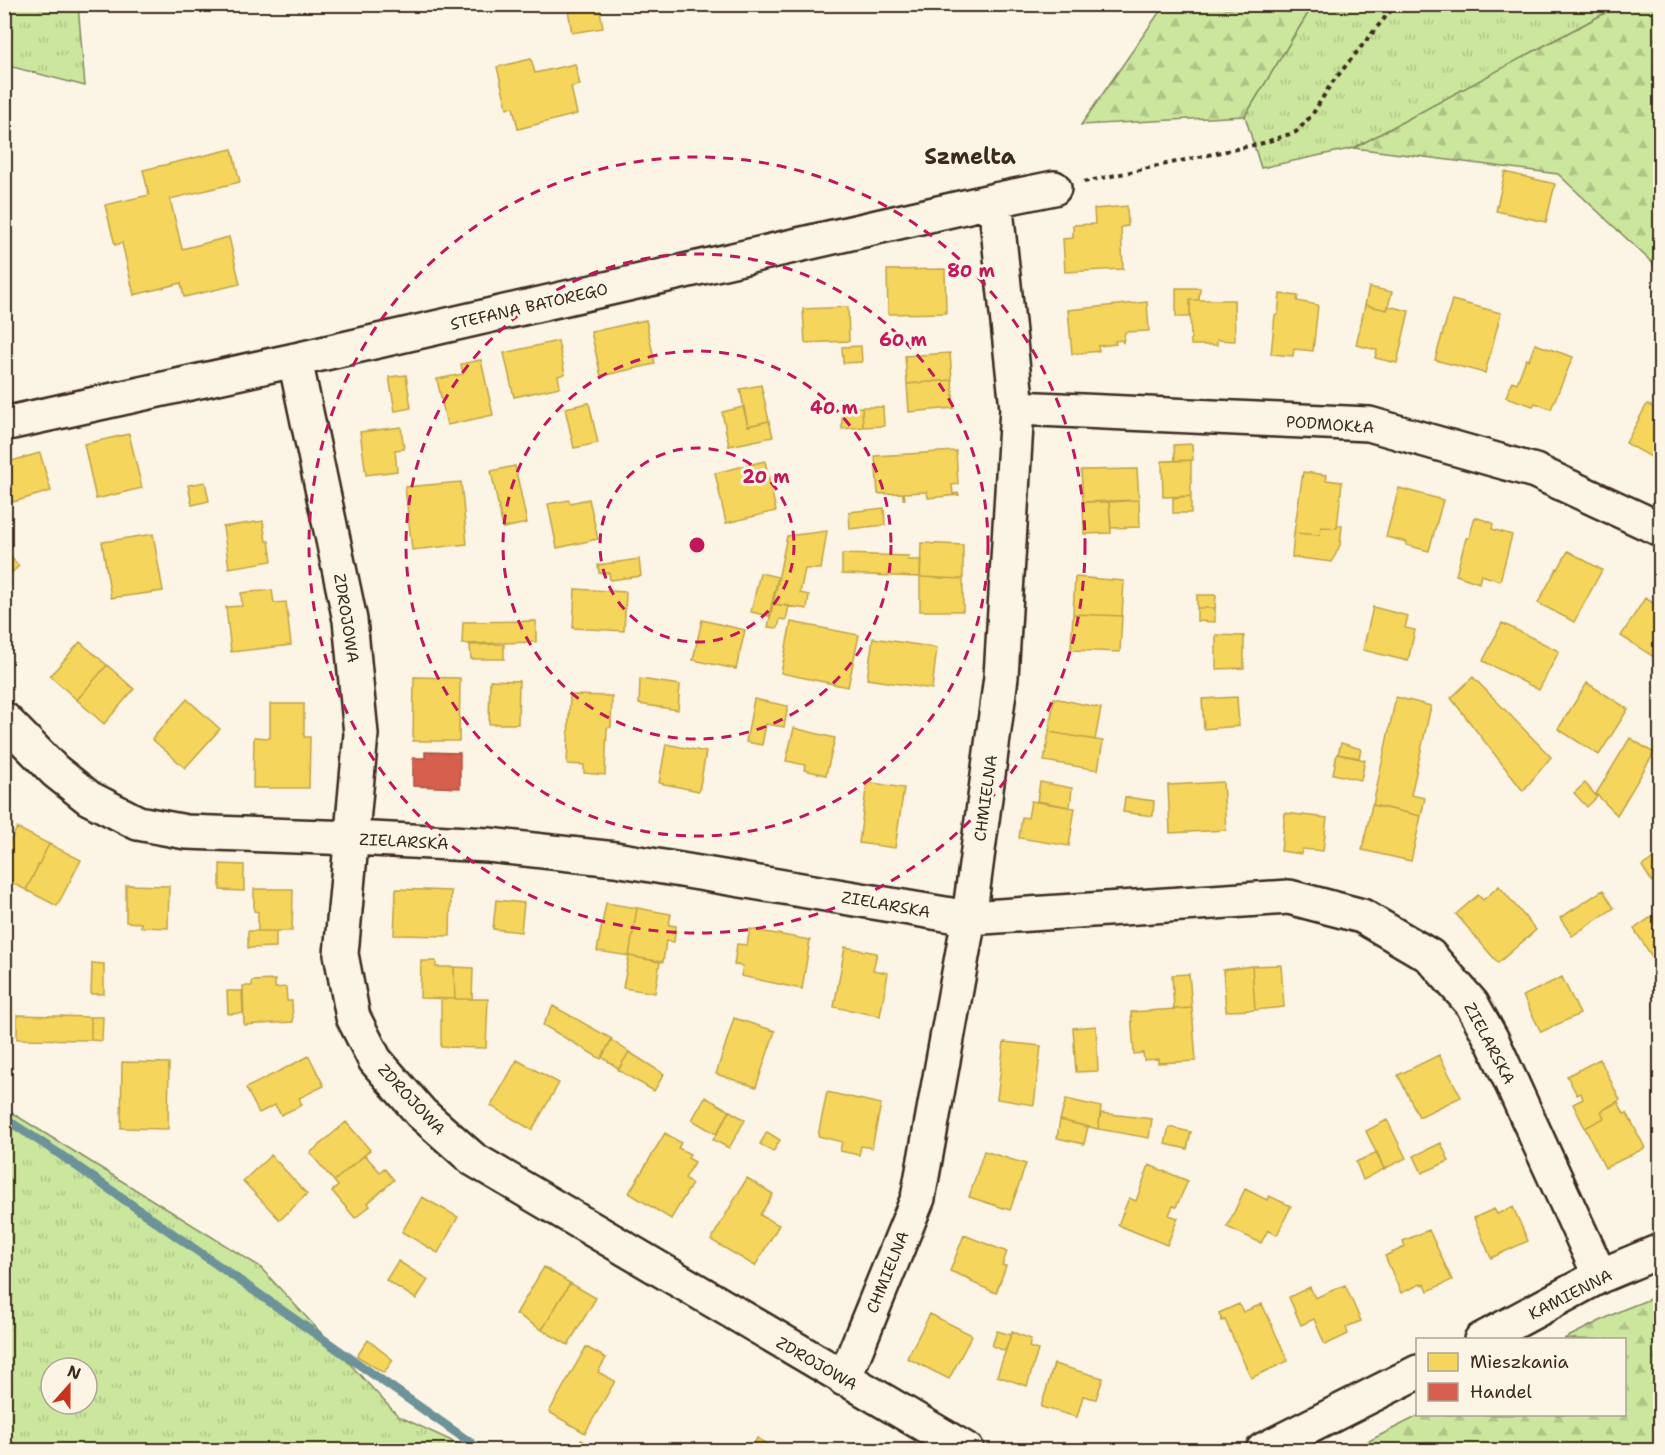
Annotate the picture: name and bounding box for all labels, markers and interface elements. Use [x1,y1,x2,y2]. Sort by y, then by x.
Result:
district label: Szmelta [924,142,1016,171]
text: 80 m [947,259,995,283]
street label: STEFANA BATOREGO [448,278,610,335]
text: 60 m [879,328,927,352]
text: 40 m [810,396,858,420]
street label: PODMOKŁA [1285,411,1375,438]
text: 20 m [742,465,790,489]
centre of rings [687,535,707,555]
street label: ZDROJOWA [329,572,364,664]
street label: CHMIELNA [969,754,1002,843]
street label: ZIELARSKA [359,829,449,854]
street label: ZIELARSKA [840,886,932,923]
street label: ZIELARSKA [1459,999,1520,1088]
street label: ZDROJOWA [373,1059,450,1139]
street label: CHMIELNA [861,1228,913,1316]
street label: KAMIENNA [1525,1264,1616,1324]
street label: ZDROJOWA [773,1332,861,1395]
legend [1416,1338,1626,1416]
text: Mieszkania [1470,1350,1569,1374]
north arrow [39,1356,99,1416]
text: N [65,1360,84,1385]
text: Handel [1470,1380,1532,1404]

